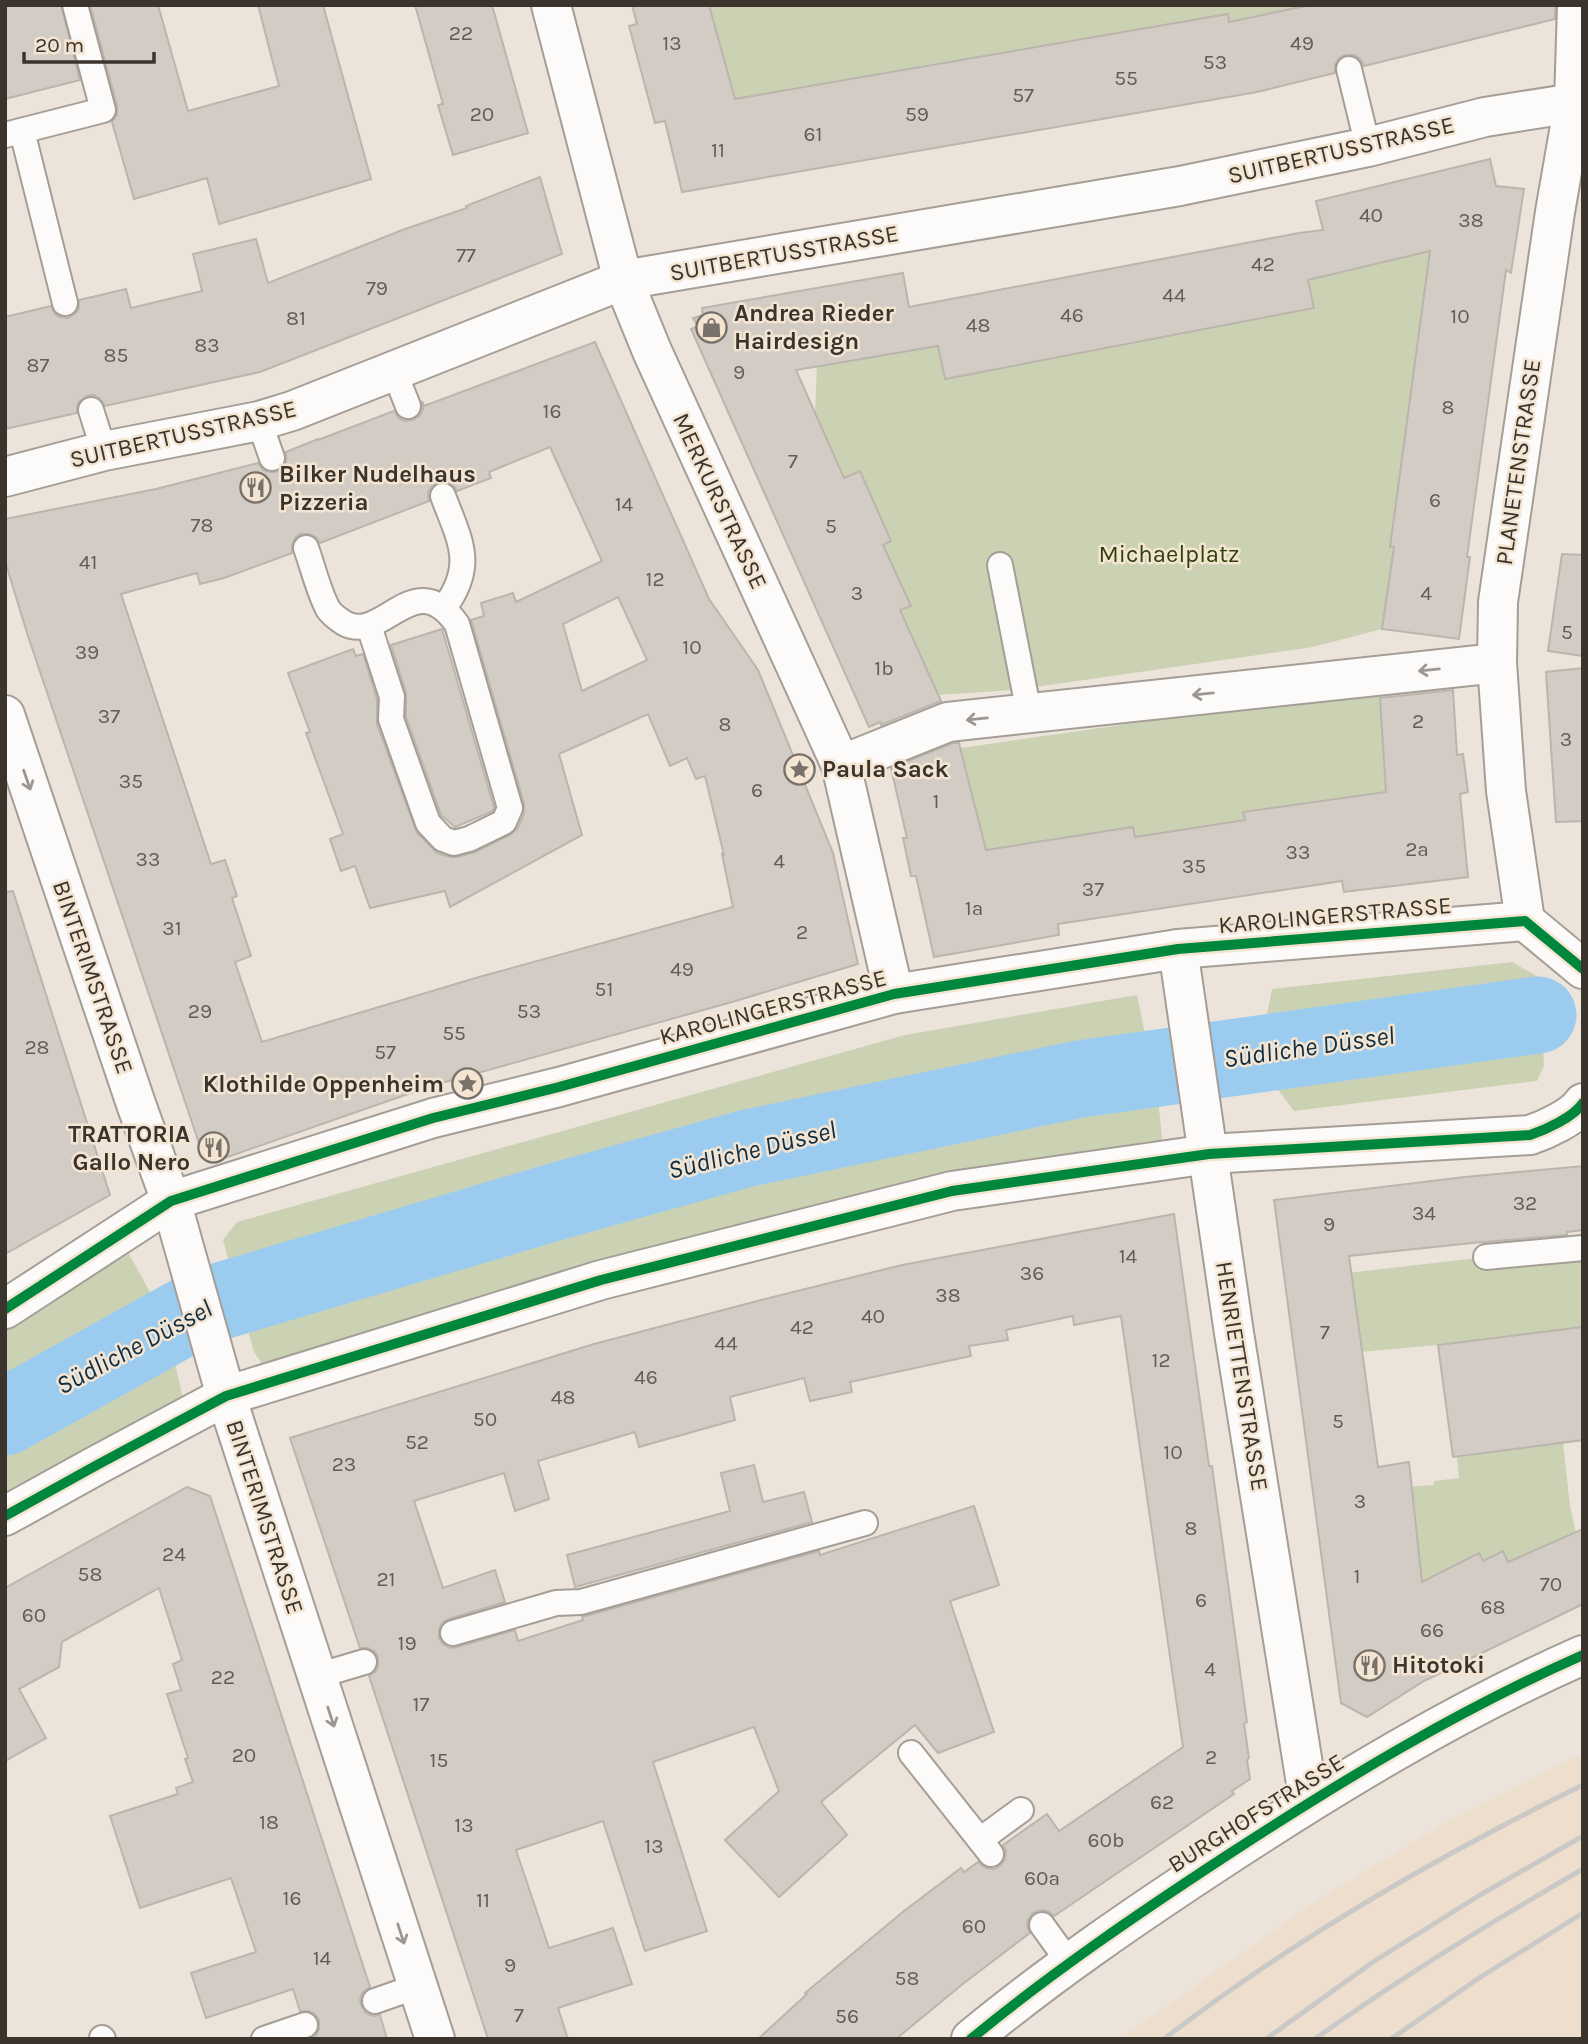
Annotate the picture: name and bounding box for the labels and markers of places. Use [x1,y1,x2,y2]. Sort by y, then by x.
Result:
place label: Andrea Rieder Hairdesign [734,299,894,355]
shop icon: Andrea Rieder Hairdesign [694,310,728,344]
place label: Bilker Nudelhaus Pizzeria [279,460,476,516]
restaurant icon: Bilker Nudelhaus Pizzeria [239,471,273,505]
place icon: Paula Sack [782,752,816,786]
place label: Paula Sack [822,755,949,783]
place icon: Klothilde Oppenheim [450,1067,484,1101]
place label: Klothilde Oppenheim [203,1070,444,1098]
place label: TRATTORIA Gallo Nero [68,1120,190,1176]
restaurant icon: TRATTORIA Gallo Nero [196,1131,230,1165]
restaurant icon: Hitotoki [1352,1648,1386,1682]
place label: Hitotoki [1392,1651,1485,1679]

